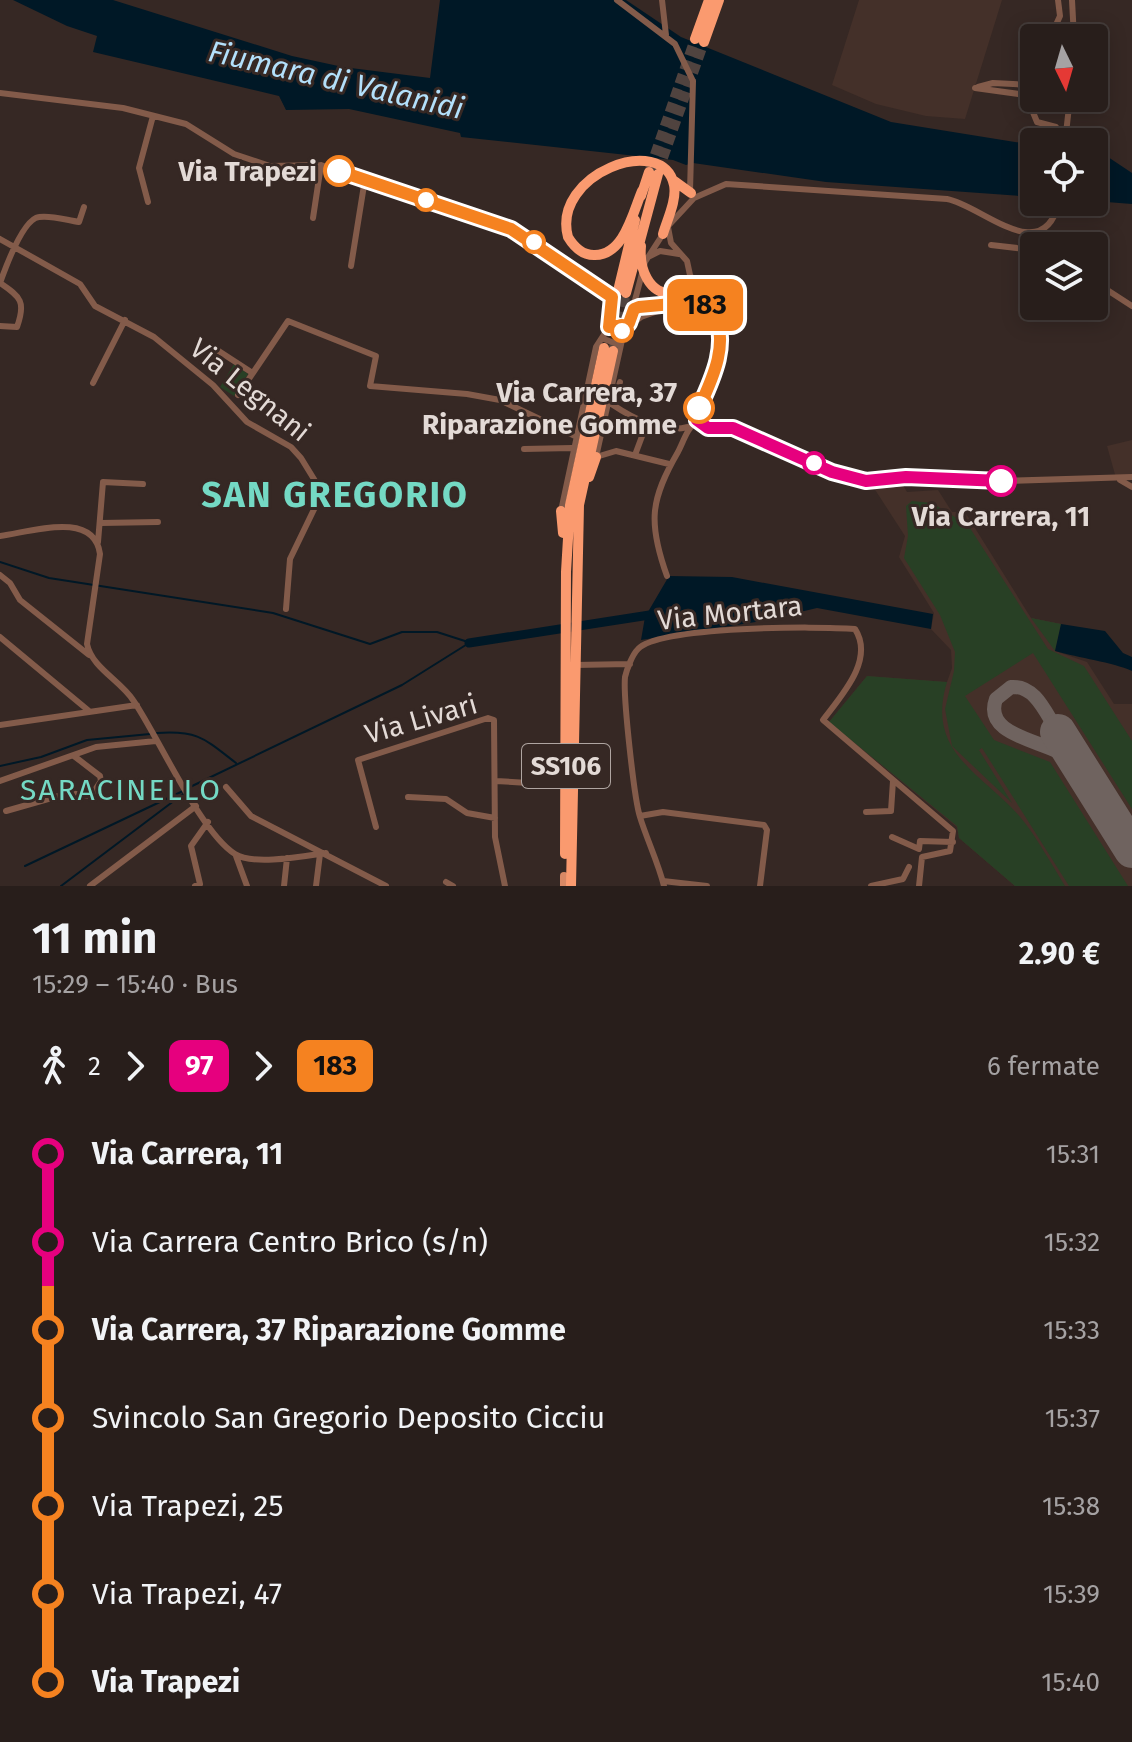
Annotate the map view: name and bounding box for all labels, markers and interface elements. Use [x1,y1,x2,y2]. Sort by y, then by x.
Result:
north arrow [1020,24,1108,112]
map controls [1020,24,1108,320]
water label: Fiumara di Valanidi [205,33,468,127]
button: locate [1020,128,1108,216]
place label: Via Trapezi [178,155,317,188]
marker: Via Trapezi [324,156,354,186]
unlabelled marker [415,189,437,211]
unlabelled marker [523,231,545,253]
button: layers [1020,232,1108,320]
line badge: 183 [659,279,751,331]
text: 183 [683,288,727,321]
unlabelled marker [611,320,633,342]
street label: Via Legnani [183,332,317,448]
place label: Via Carrera, 37 Riparazione Gomme [422,376,677,441]
marker: Via Carrera, 37 Riparazione Gomme [684,393,714,423]
unlabelled marker [803,452,825,474]
marker: Via Carrera, 11 [986,466,1016,496]
district label: SAN GREGORIO [201,473,469,517]
place label: Via Carrera, 11 [911,500,1090,533]
street label: Via Mortara [656,589,804,637]
street label: Via Livari [361,687,481,751]
road number: SS106 [522,744,610,788]
district label: SARACINELLO [20,772,222,808]
text: 11 min [32,912,157,965]
text: 2.90 € [1019,936,1100,972]
text: 15:29 – 15:40 · Bus [32,969,238,1000]
icon: walk [32,1044,76,1088]
icon: forward [113,1044,157,1088]
icon: forward [241,1044,285,1088]
text: 97 [185,1049,213,1082]
text: 183 [313,1049,357,1082]
text: 2 [88,1051,101,1082]
text: 6 fermate [987,1051,1100,1082]
text: Via Carrera, 11 [92,1136,283,1172]
text: 15:31 [1046,1139,1100,1170]
text: Via Carrera Centro Brico (s/n) [92,1224,488,1260]
text: 15:32 [1044,1227,1100,1258]
text: Via Carrera, 37 Riparazione Gomme [92,1312,566,1348]
text: 15:33 [1043,1315,1100,1346]
text: Svincolo San Gregorio Deposito Cicciu [92,1400,605,1436]
text: 15:37 [1045,1403,1100,1434]
text: Via Trapezi, 25 [92,1488,283,1524]
text: 15:38 [1042,1491,1100,1522]
text: Via Trapezi, 47 [92,1576,282,1612]
text: 15:39 [1043,1579,1100,1610]
text: Via Trapezi [92,1664,240,1700]
text: 15:40 [1041,1667,1100,1698]

